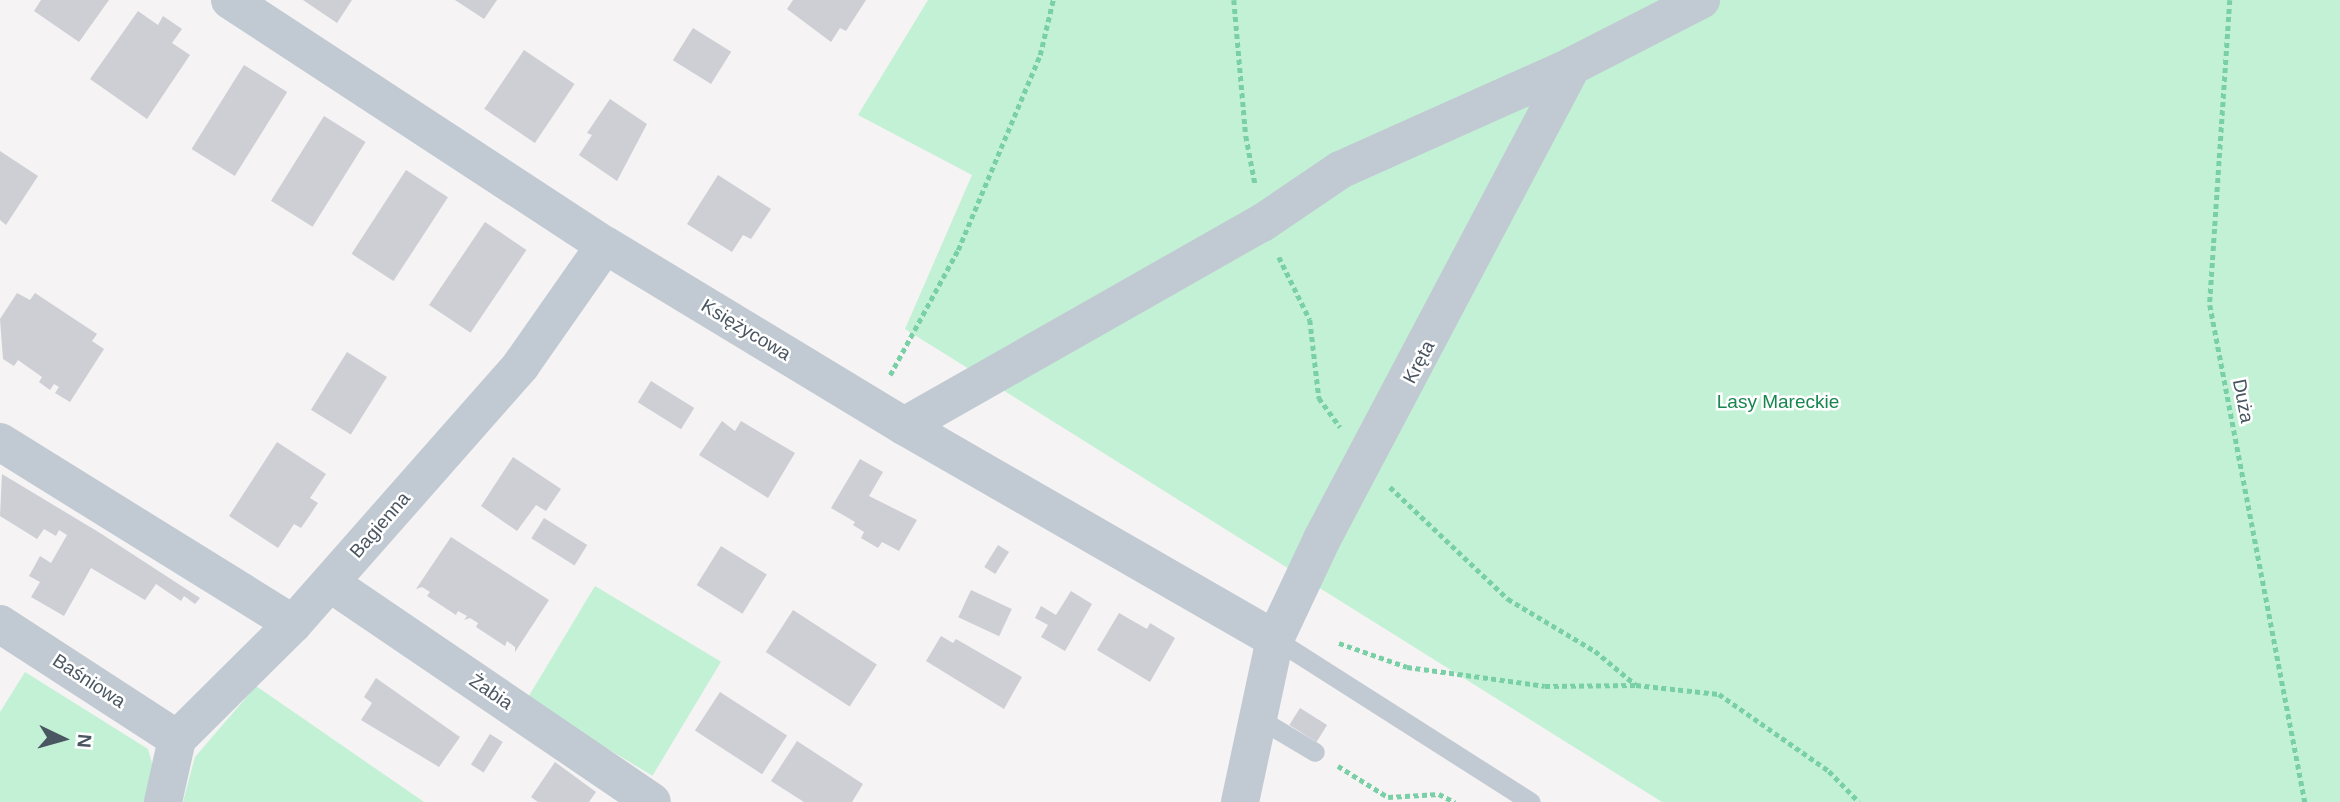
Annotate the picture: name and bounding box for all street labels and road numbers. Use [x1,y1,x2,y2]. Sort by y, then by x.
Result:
street label: Księżycowa [697,294,795,366]
street label: Kręta [1398,337,1440,387]
street label: Duża [2228,377,2258,425]
street label: Bagienna [345,487,415,563]
street label: Baśniowa [48,649,130,713]
street label: Żabia [465,669,517,715]

